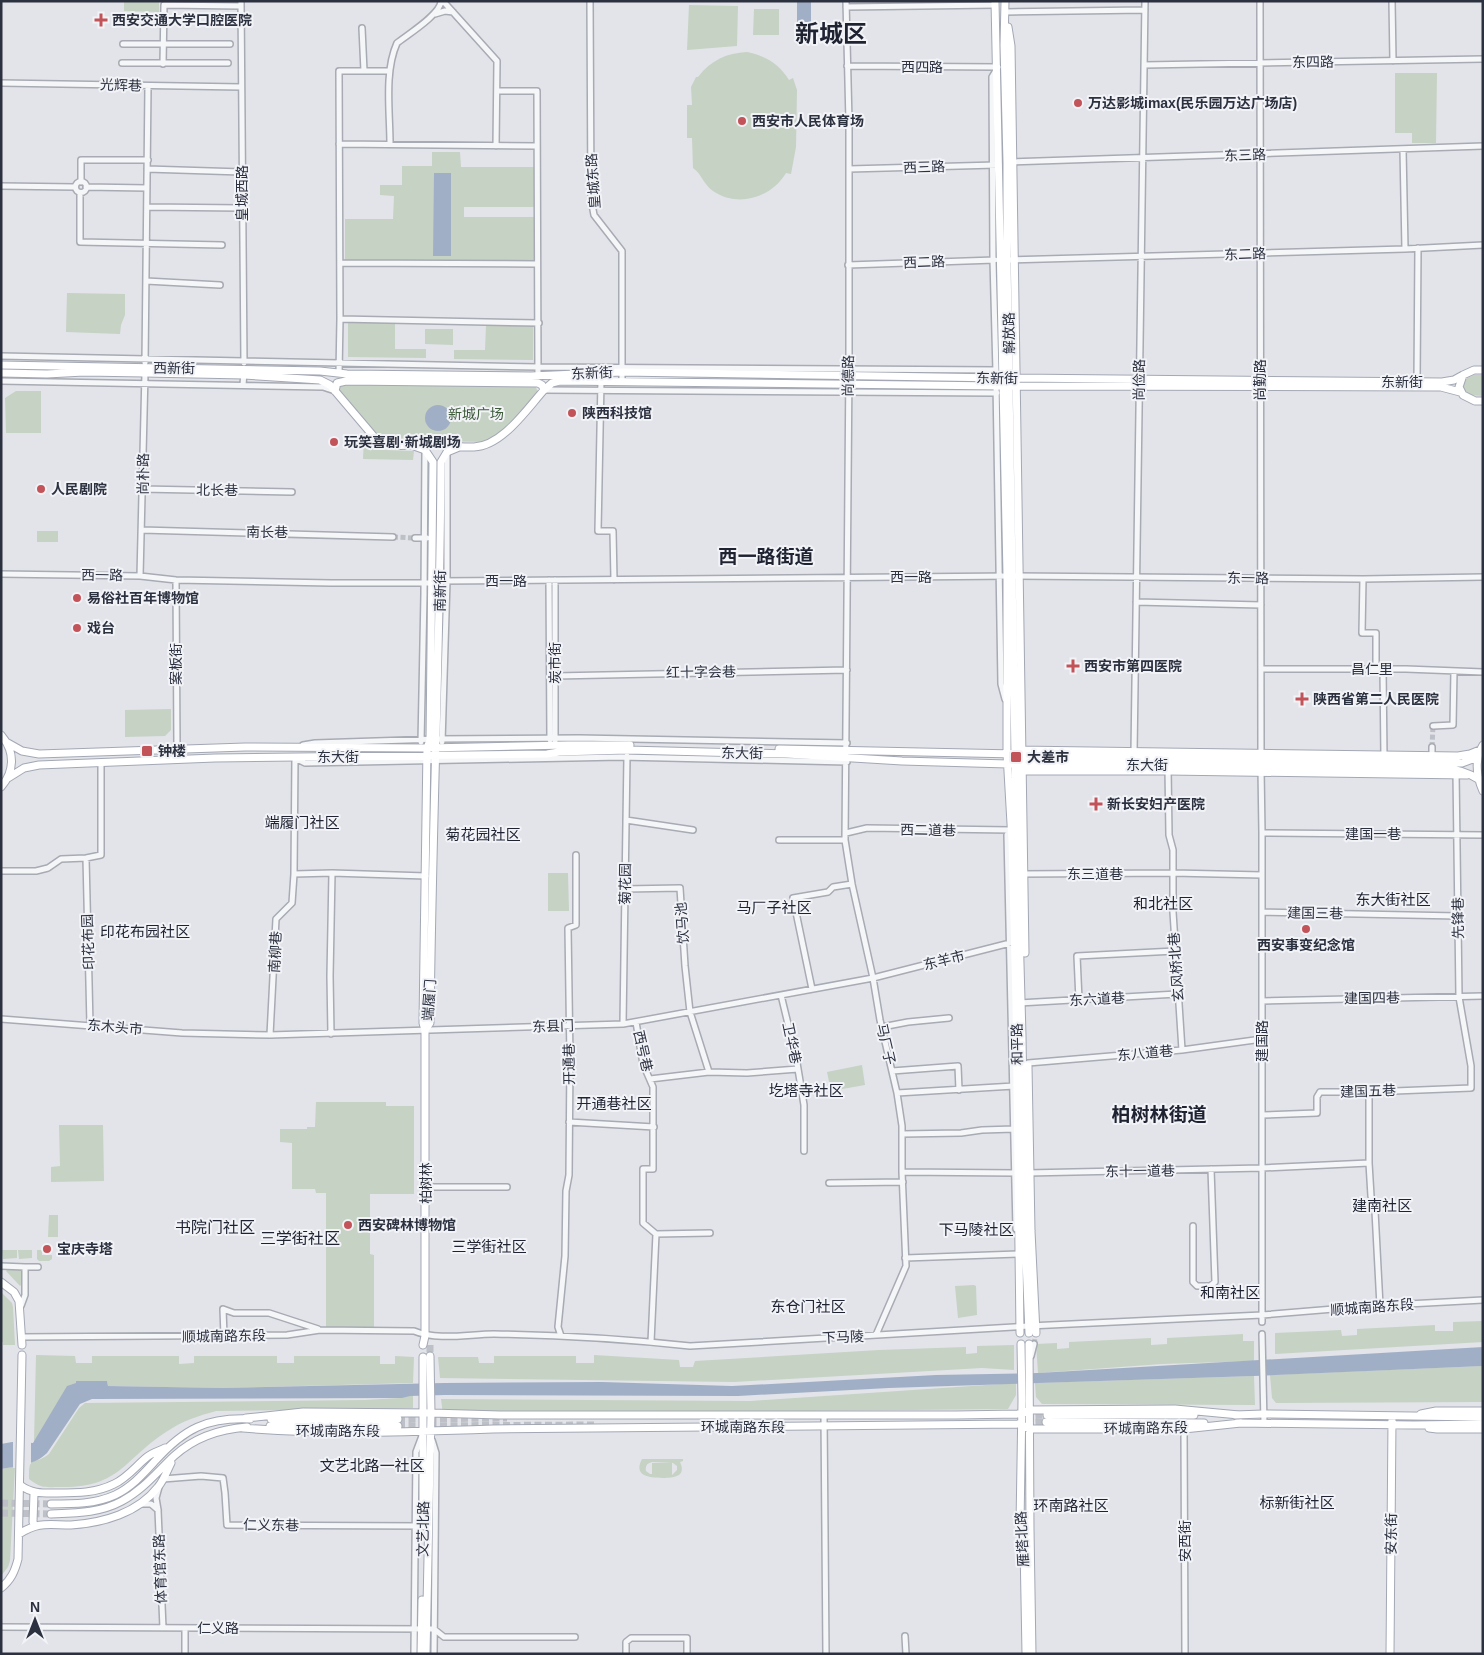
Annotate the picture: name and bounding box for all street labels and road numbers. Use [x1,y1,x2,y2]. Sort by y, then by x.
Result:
street label: 东四路 [1292,54,1334,70]
street label: 西四路 [901,59,943,75]
street label: 光辉巷 [100,76,142,94]
street label: 东三路 [1224,146,1266,164]
street label: 皇城东路 [583,153,603,209]
street label: 西三路 [903,158,945,176]
street label: 皇城西路 [234,165,250,221]
street label: 东二路 [1224,245,1266,263]
street label: 西二路 [903,253,945,271]
street label: 解放路 [1001,312,1017,354]
street label: 尚德路 [840,355,856,397]
street label: 尚俭路 [1131,359,1147,401]
street label: 尚勤路 [1252,359,1268,401]
street label: 西新街 [153,360,195,376]
street label: 东新街 [571,364,613,382]
street label: 东新街 [976,370,1018,386]
street label: 东新街 [1381,374,1423,390]
street label: 尚朴路 [135,453,151,495]
street label: 北长巷 [196,482,238,498]
street label: 南长巷 [246,524,288,540]
street label: 西一路 [81,567,123,583]
street label: 西一路 [890,569,932,585]
street label: 南新街 [432,570,448,612]
street label: 东一路 [1227,570,1269,586]
street label: 西一路 [485,573,527,589]
street label: 炭市街 [547,642,563,684]
street label: 案板街 [168,643,184,685]
street label: 昌仁里 [1351,661,1393,677]
street label: 红十字会巷 [666,663,736,681]
street label: 东大街 [721,745,763,761]
street label: 东大街 [317,749,359,765]
street label: 东大街 [1126,757,1168,773]
street label: 西二道巷 [900,822,956,838]
street label: 建国一巷 [1345,826,1401,842]
street label: 菊花园 [617,863,633,905]
street label: 东三道巷 [1067,866,1123,882]
street label: 先锋巷 [1450,897,1466,939]
street label: 饮马池 [673,901,691,945]
street label: 建国三巷 [1287,905,1343,921]
street label: 印花布园 [79,914,97,970]
street label: 南柳巷 [266,931,284,973]
street label: 玄风桥北巷 [1166,932,1186,1002]
street label: 东羊市 [922,947,966,973]
street label: 端履门 [420,978,438,1022]
street label: 东六道巷 [1069,990,1125,1008]
street label: 建国四巷 [1344,990,1400,1006]
street label: 东木头市 [86,1017,144,1037]
street label: 东县门 [532,1017,574,1035]
street label: 建国路 [1254,1020,1270,1062]
street label: 卫华巷 [780,1021,804,1065]
street label: 马厂子 [873,1022,899,1066]
street label: 和平路 [1009,1023,1025,1065]
street label: 西号巷 [630,1029,656,1073]
street label: 开通巷 [561,1043,577,1085]
street label: 东八道巷 [1116,1043,1174,1063]
street label: 建国五巷 [1340,1082,1396,1100]
street label: 柏树林 [418,1162,434,1204]
street label: 东十一道巷 [1105,1162,1175,1180]
street label: 顺城南路东段 [1330,1296,1414,1318]
street label: 顺城南路东段 [182,1327,266,1345]
street label: 下马陵 [822,1328,864,1346]
street label: 环城南路东段 [701,1419,785,1435]
street label: 环城南路东段 [1104,1419,1188,1437]
street label: 环城南路东段 [296,1423,380,1439]
street label: 文艺北路 [415,1501,431,1557]
street label: 雁塔北路 [1013,1511,1031,1567]
street label: 安东街 [1383,1513,1399,1555]
street label: 仁义东巷 [243,1517,299,1533]
street label: 安西街 [1177,1520,1193,1562]
street label: 体育馆东路 [151,1534,169,1604]
street label: 仁义路 [197,1620,239,1636]

